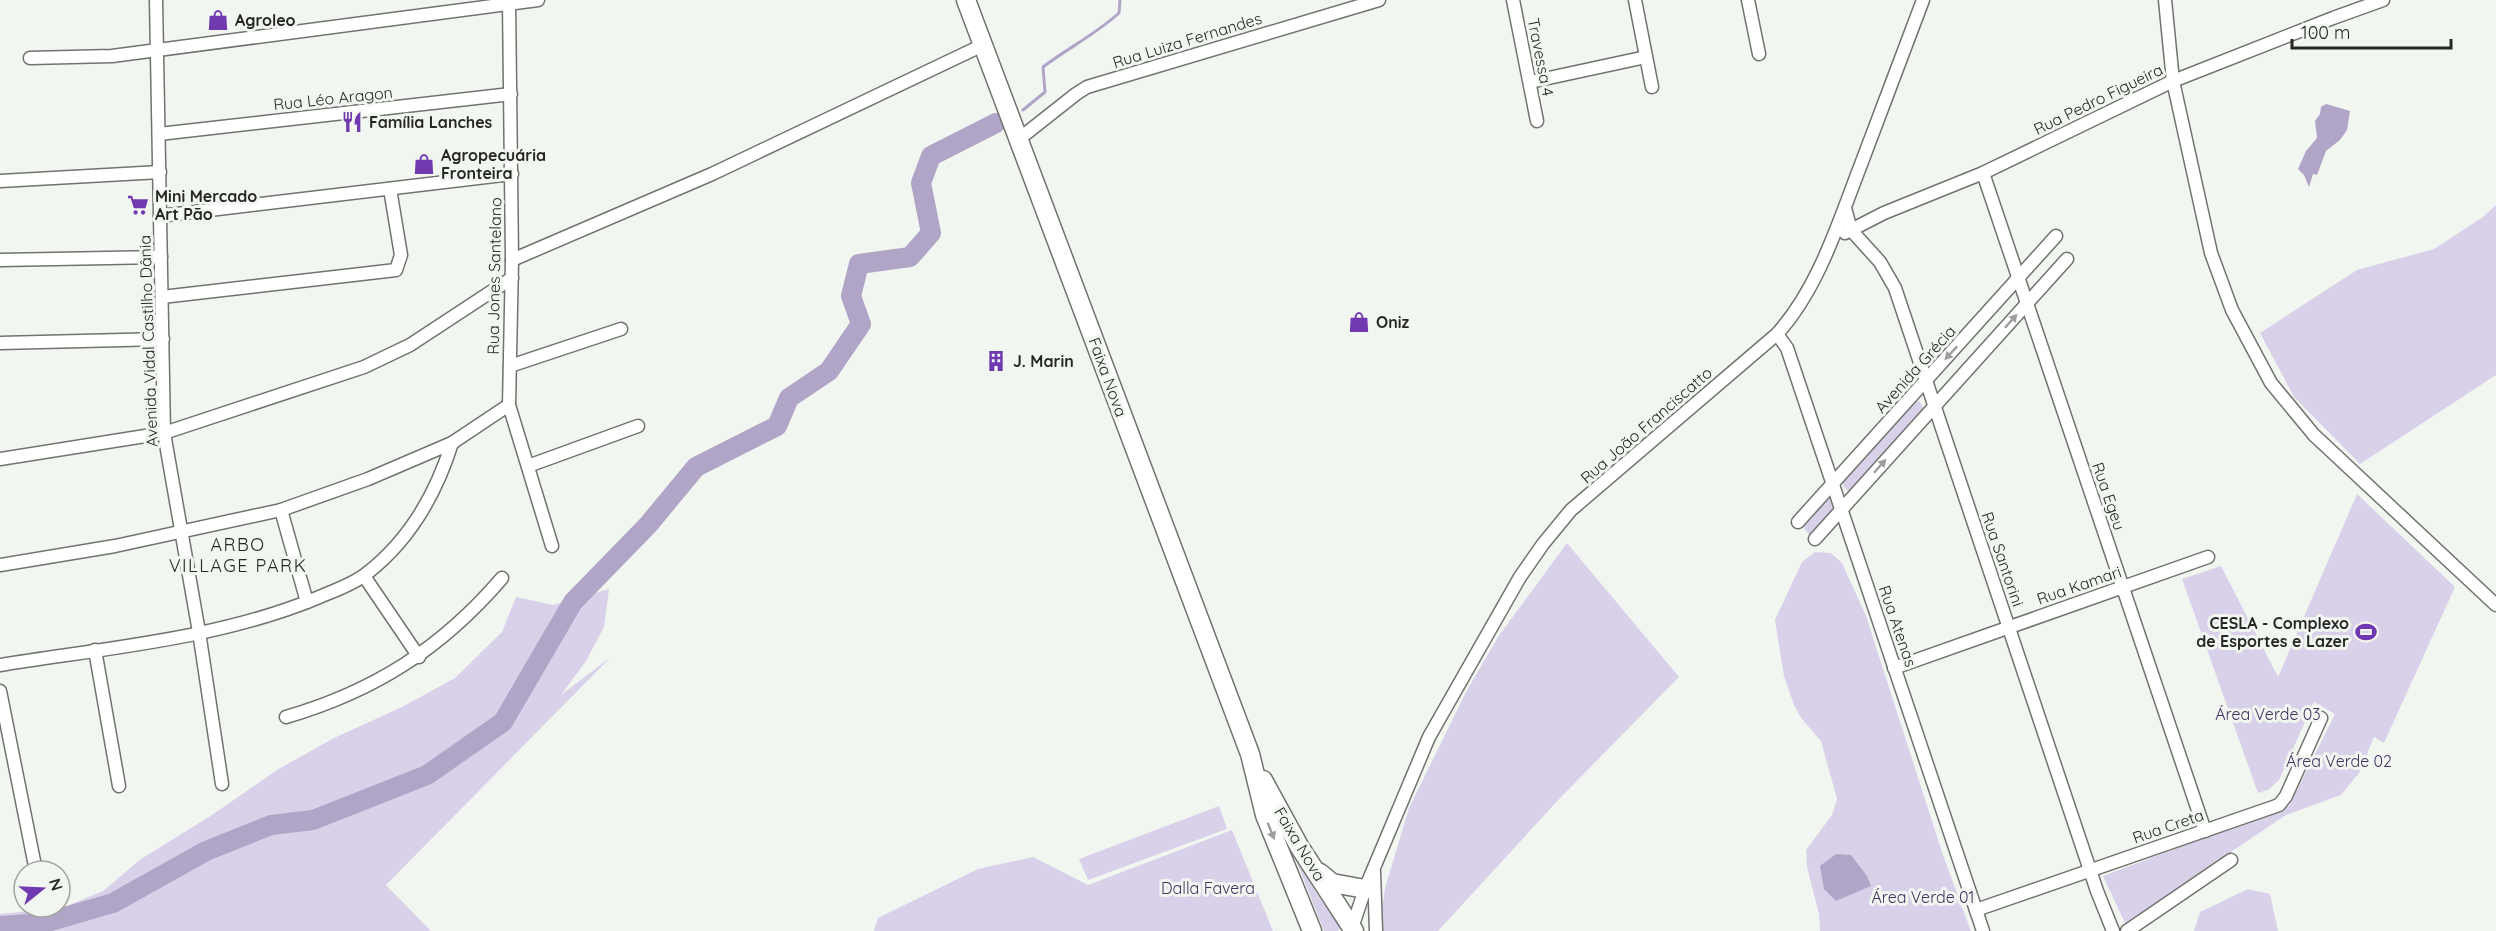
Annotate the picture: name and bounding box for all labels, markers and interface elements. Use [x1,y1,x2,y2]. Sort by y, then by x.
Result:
shop icon: Agroleo [206,8,230,32]
street label: Rua Luiza Fernandes [1110,8,1264,72]
place label: Agroleo [235,10,296,30]
scale bar [2292,12,2451,50]
street label: Travessa 4 [1524,16,1558,98]
text: 100 m [2301,21,2350,44]
street label: Rua Pedro Figueira [2030,59,2166,139]
street label: Rua Léo Aragon [272,82,394,114]
restaurant icon: Família Lanches [340,110,364,134]
place label: Família Lanches [369,112,493,132]
place label: Agropecuária Fronteira [441,145,546,183]
shop icon: Agropecuária Fronteira [412,152,436,176]
place label: Mini Mercado Art Pão [155,186,257,224]
supermarket icon: Mini Mercado Art Pão [126,193,150,217]
street label: Rua Jones Santelano [483,197,505,355]
street label: Avenida Vidal Castilho Dânia [134,235,162,447]
shop icon: Oniz [1347,310,1371,334]
place label: Oniz [1376,312,1409,332]
one-way arrow [2004,314,2018,329]
street label: Avenida Grécia [1870,321,1960,417]
street label: Faixa Nova [1084,335,1132,419]
one-way arrow [1944,346,1958,361]
building icon: J. Marin [984,349,1008,373]
place label: J. Marin [1013,351,1074,371]
street label: Rua João Franciscatto [1576,362,1716,488]
one-way arrow [1873,459,1887,473]
street label: Rua Egeu [2088,459,2130,533]
street label: Rua Santorini [1977,509,2029,609]
district label: ARBO VILLAGE PARK [169,533,307,577]
street label: Rua Kamari [2034,561,2124,609]
street label: Rua Atenas [1875,583,1921,669]
place label: CESLA - Complexo de Esportes e Lazer [2196,613,2349,651]
sports icon: CESLA - Complexo de Esportes e Lazer [2354,620,2378,644]
park label: Área Verde 03 [2215,704,2321,724]
park label: Área Verde 02 [2286,751,2392,771]
street label: Faixa Nova [1270,803,1330,885]
street label: Rua Creta [2130,804,2206,848]
one-way arrow [1266,822,1276,840]
north arrow [12,859,72,919]
text: N [45,876,68,893]
park label: Dalla Favera [1161,878,1255,898]
park label: Área Verde 01 [1872,887,1975,907]

